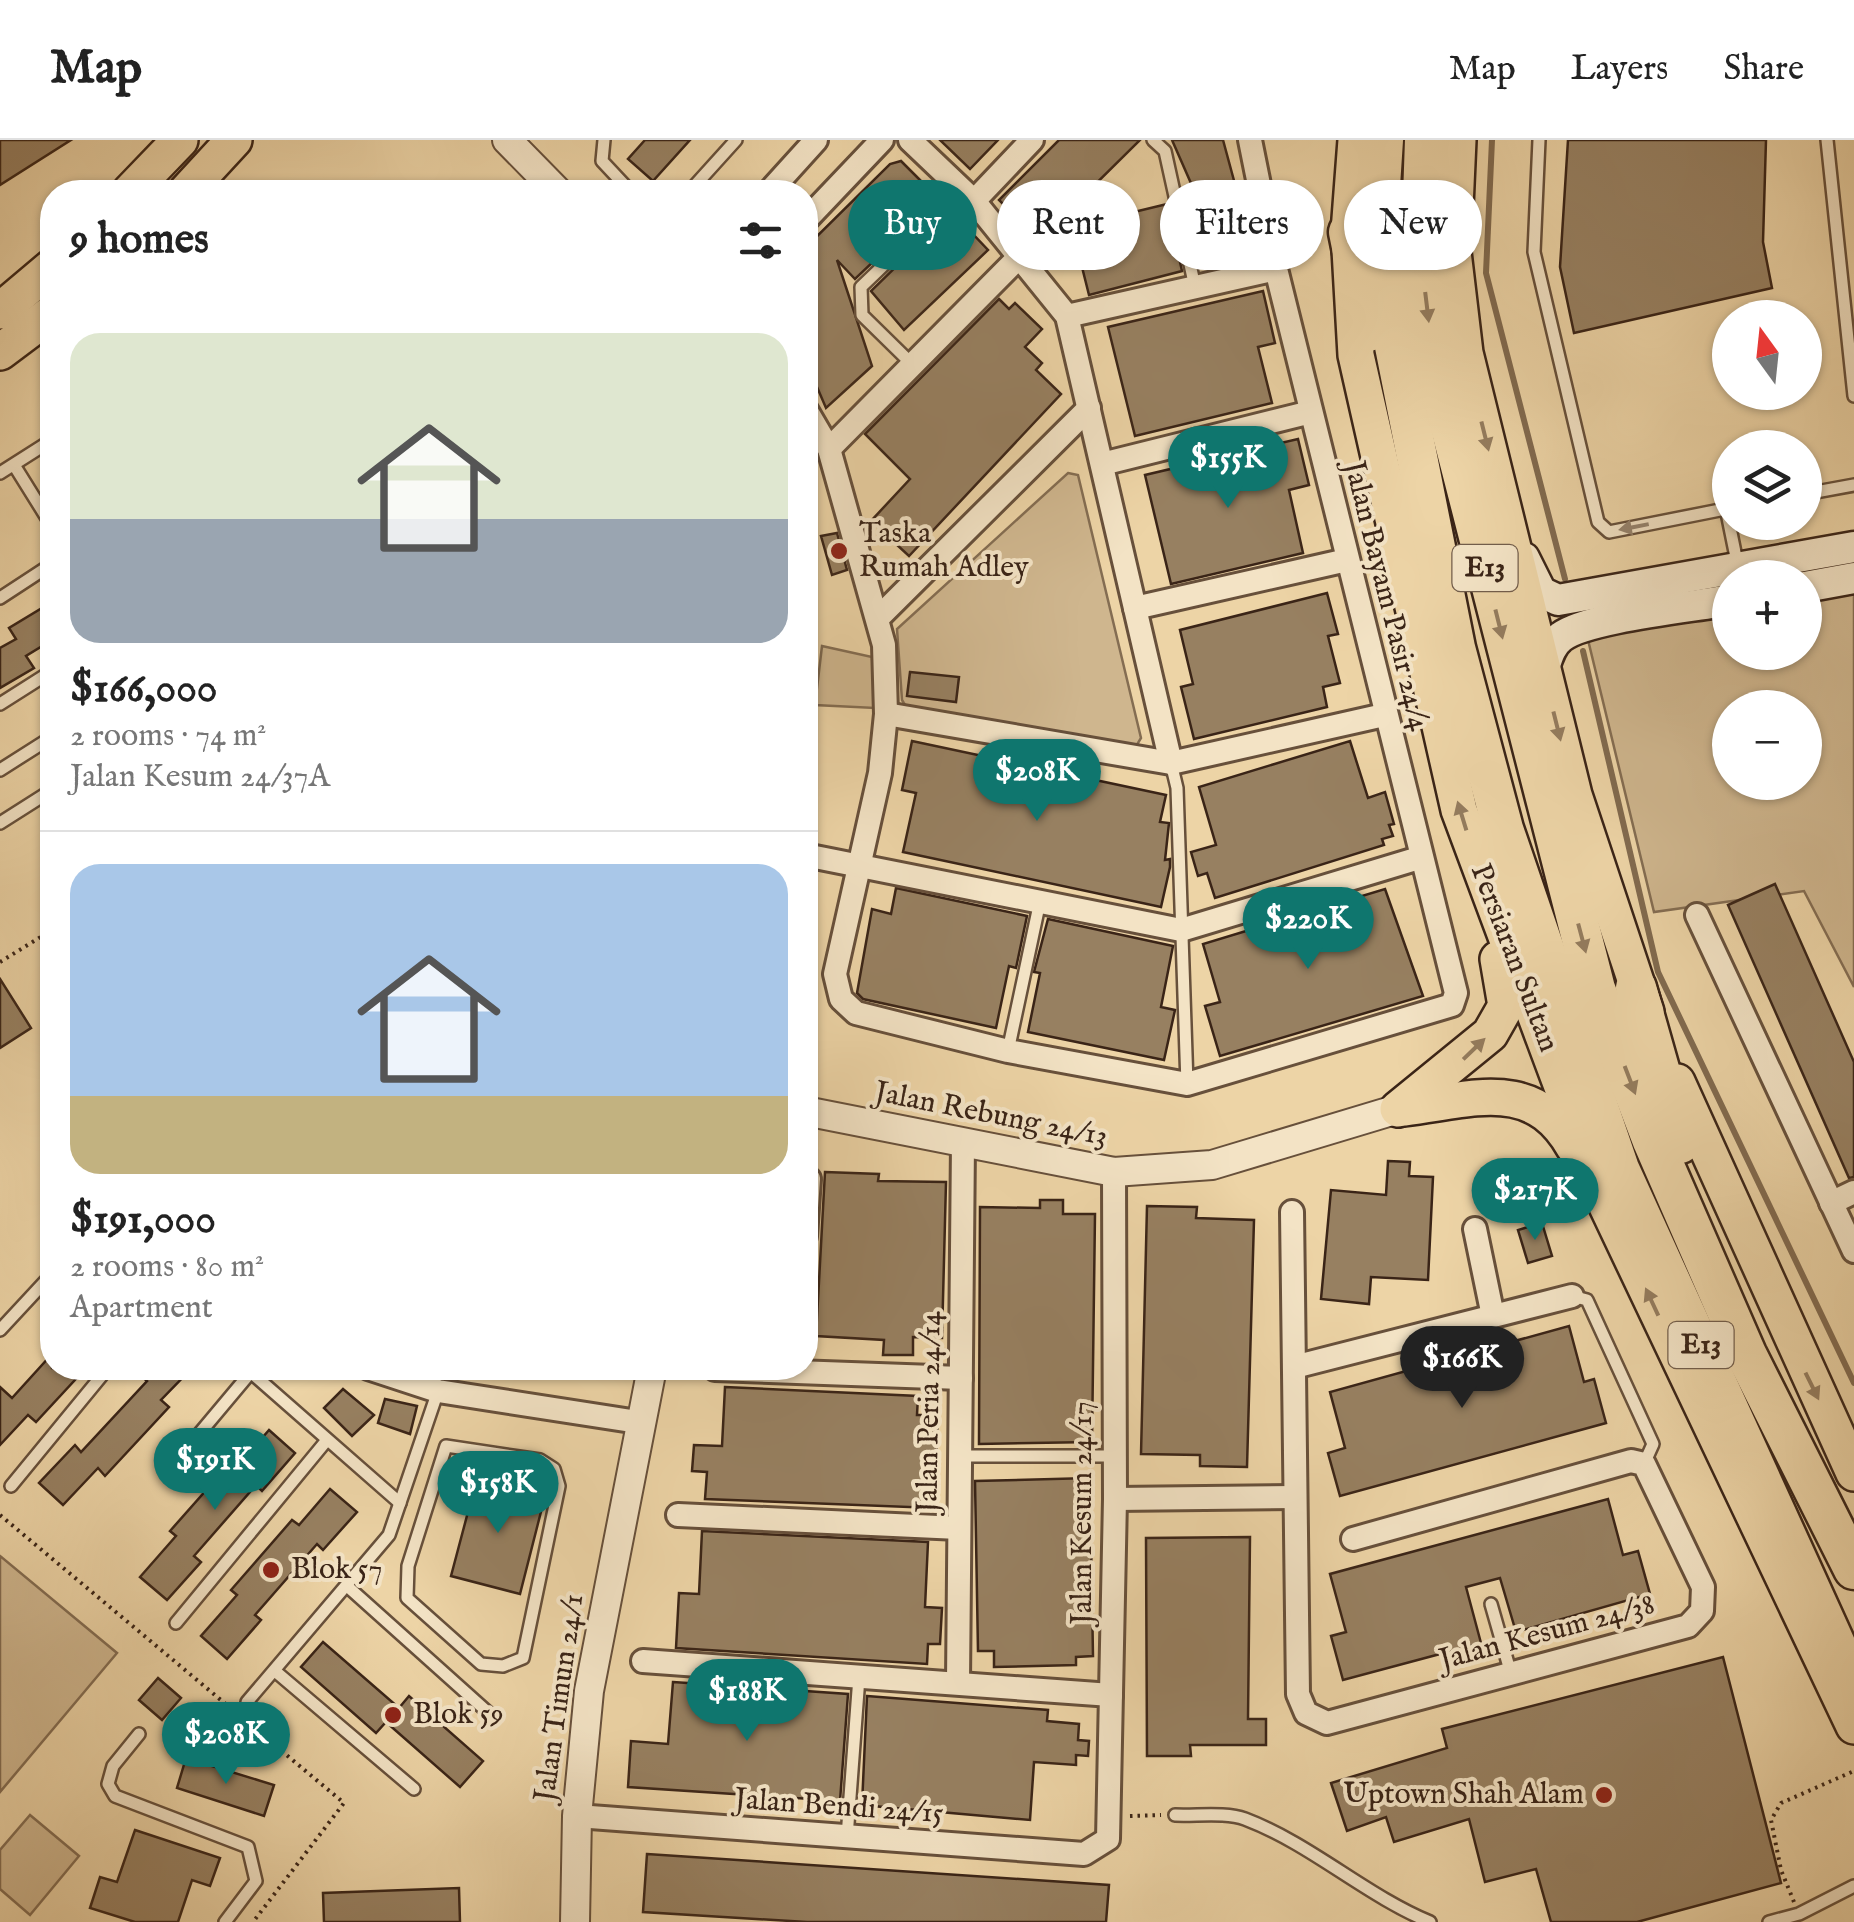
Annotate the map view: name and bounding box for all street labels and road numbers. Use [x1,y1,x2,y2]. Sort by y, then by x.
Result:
street label: Jalan Bayam Pasir 24/4 [1333,454,1438,735]
road number: E13 [1452,545,1518,591]
street label: Persiaran Sultan [1461,859,1567,1057]
street label: Jalan Rebung 24/13 [868,1073,1111,1156]
street label: Jalan Peria 24/14 [909,1310,951,1516]
road number: E13 [1668,1322,1734,1368]
street label: Jalan Kesum 24/17 [1064,1401,1102,1628]
street label: Jalan Kesum 24/38 [1432,1586,1659,1681]
street label: Jalan Timun 24/1 [526,1592,593,1807]
street label: Jalan Bendi 24/15 [730,1781,945,1833]

